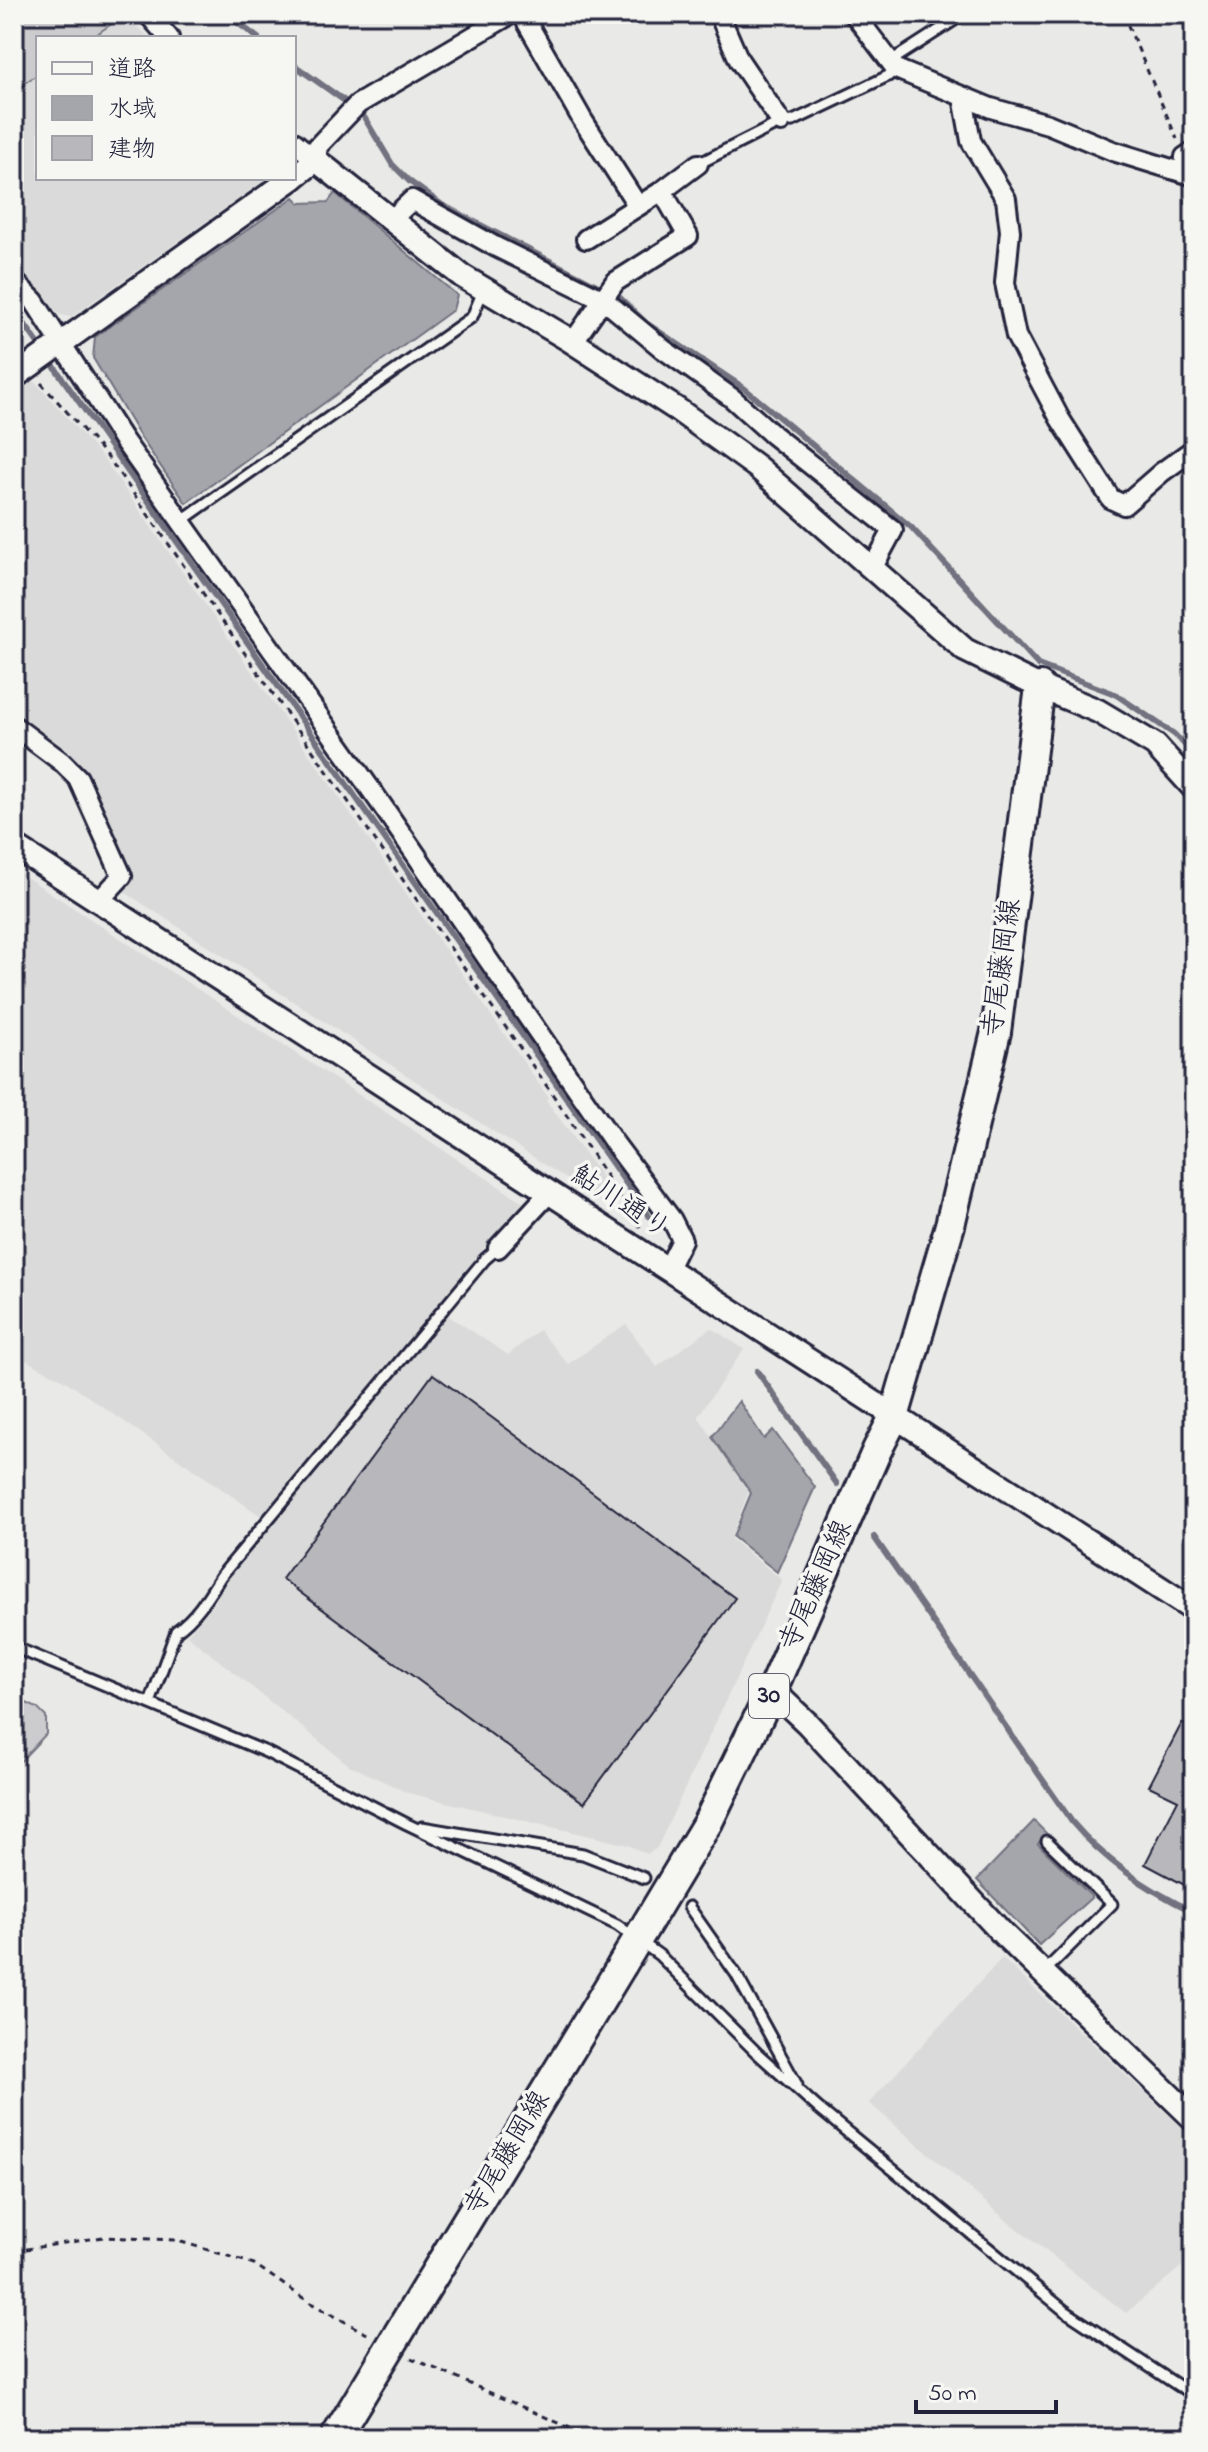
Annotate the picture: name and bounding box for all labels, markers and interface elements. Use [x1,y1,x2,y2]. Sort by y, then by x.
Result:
legend [36,36,296,180]
text: 道路 [108,53,156,88]
text: 水域 [108,93,156,128]
text: 建物 [108,133,156,168]
street label: 寺尾藤岡線 [973,896,1033,1040]
street label: 鮎川通り [562,1155,678,1251]
street label: 寺尾藤岡線 [770,1514,864,1658]
road number: 30 [749,1674,789,1718]
street label: 寺尾藤岡線 [454,2083,562,2225]
scale bar [916,2364,1056,2414]
text: 50 m [928,2377,977,2412]

